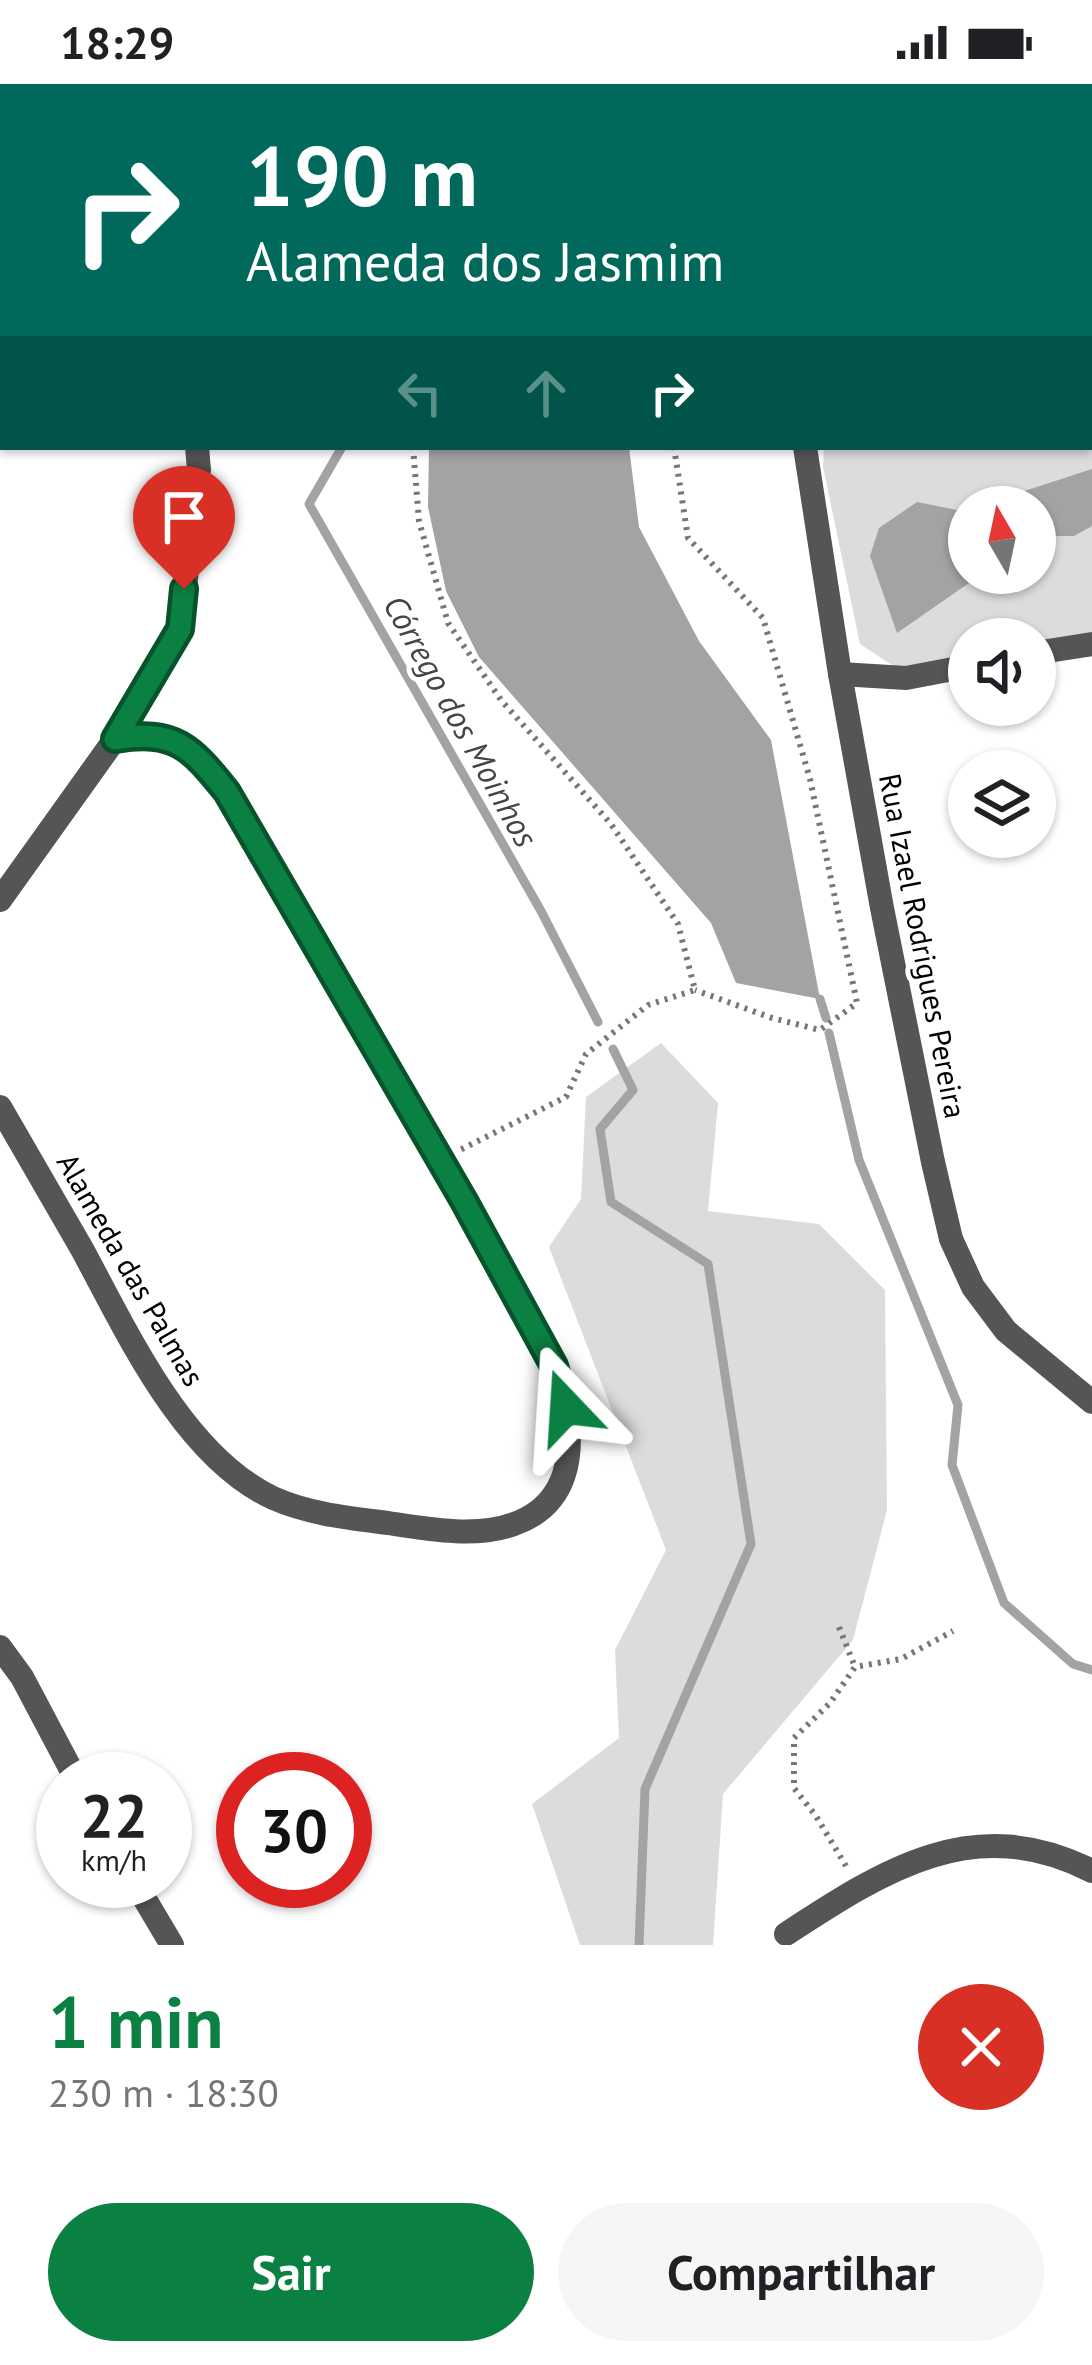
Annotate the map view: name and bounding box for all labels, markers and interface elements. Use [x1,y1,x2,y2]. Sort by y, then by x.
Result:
text: 18:29 [60,13,174,71]
text: 190 m [246,120,478,229]
icon: right [48,132,204,288]
text: Alameda dos Jasmim [246,226,724,296]
icon: left [387,360,453,426]
icon: ahead [513,360,579,426]
icon: right [639,360,705,426]
pin [133,466,235,589]
icon: arrive [151,484,217,550]
north arrow [948,486,1056,594]
map controls [948,486,1056,858]
water label: Córrego dos Moinhos [374,587,548,854]
button: sound [948,618,1056,726]
button: layers [948,750,1056,858]
street label: Rua Izael Rodrigues Pereira [871,770,976,1121]
street label: Alameda das Palmas [49,1146,214,1393]
position arrow [503,1344,629,1470]
speed limit sign: 30 [216,1752,372,1908]
text: 22 [80,1776,148,1854]
text: km/h [81,1840,147,1879]
text: 1 min [48,1975,224,2068]
button: close [918,1984,1044,2110]
text: 230 m · 18:30 [48,2067,279,2118]
button: Sair [48,2203,534,2341]
button: Compartilhar [558,2203,1044,2341]

